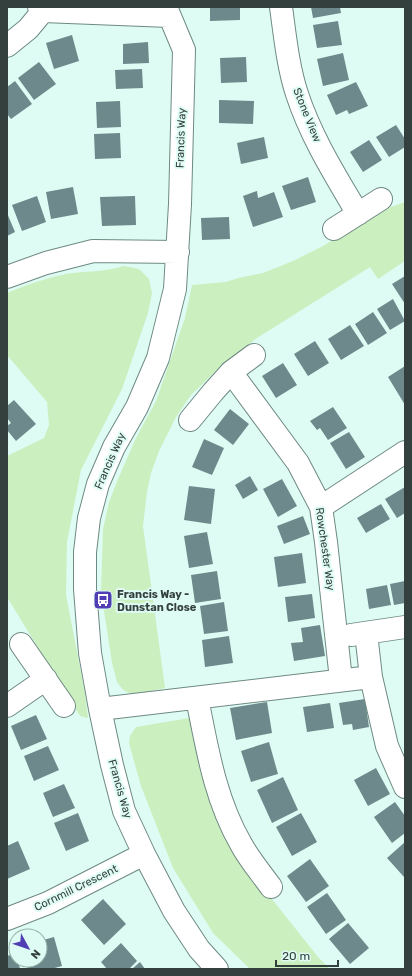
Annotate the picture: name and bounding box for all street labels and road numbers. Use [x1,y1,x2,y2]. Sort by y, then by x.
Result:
street label: Stone View [290,86,324,144]
street label: Francis Way [173,108,189,168]
street label: Francis Way [92,431,128,491]
street label: Rowchester Way [313,507,337,591]
street label: Francis Way [105,758,135,820]
street label: Cornmill Crescent [32,862,120,914]

